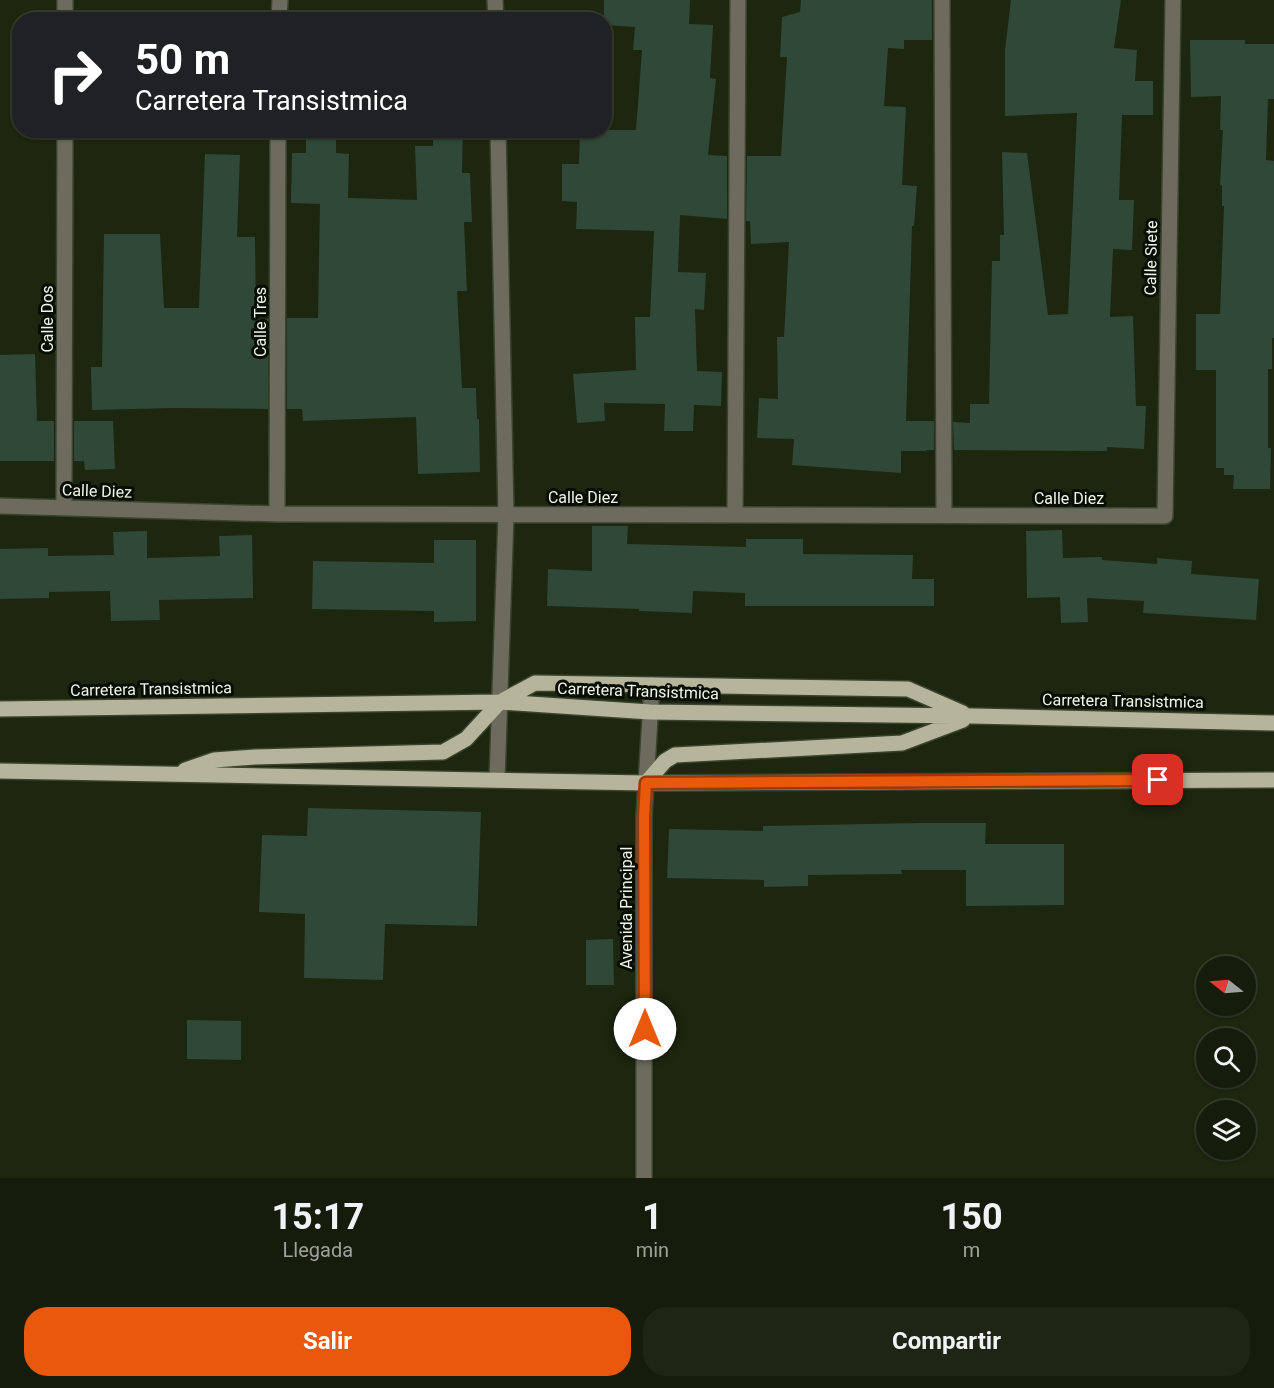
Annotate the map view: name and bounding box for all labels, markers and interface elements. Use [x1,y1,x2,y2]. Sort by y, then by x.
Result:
text: 50 m [135,35,230,84]
icon: right [36,36,114,114]
text: Carretera Transistmica [135,85,408,117]
street label: Calle Siete [1141,220,1161,296]
street label: Calle Dos [38,285,57,353]
street label: Calle Tres [251,287,270,357]
street label: Calle Diez [62,480,132,502]
street label: Calle Diez [548,488,618,507]
street label: Calle Diez [1034,489,1104,508]
street label: Carretera Transistmica [70,678,232,700]
street label: Carretera Transistmica [557,679,719,703]
street label: Carretera Transistmica [1042,690,1204,712]
pin [1132,754,1183,805]
icon: arrive [1141,763,1174,796]
street label: Avenida Principal [617,847,636,969]
north arrow [1196,956,1256,1016]
map controls [1196,956,1256,1160]
position arrow [613,997,677,1061]
button: search [1196,1028,1256,1088]
button: layers [1196,1100,1256,1160]
text: 15:17 [271,1196,364,1238]
text: 1 [642,1196,663,1238]
text: 150 [941,1196,1003,1238]
text: Llegada [283,1238,353,1262]
text: min [636,1238,669,1262]
text: m [963,1238,980,1262]
button: Salir [24,1307,631,1376]
button: Compartir [643,1307,1250,1376]

